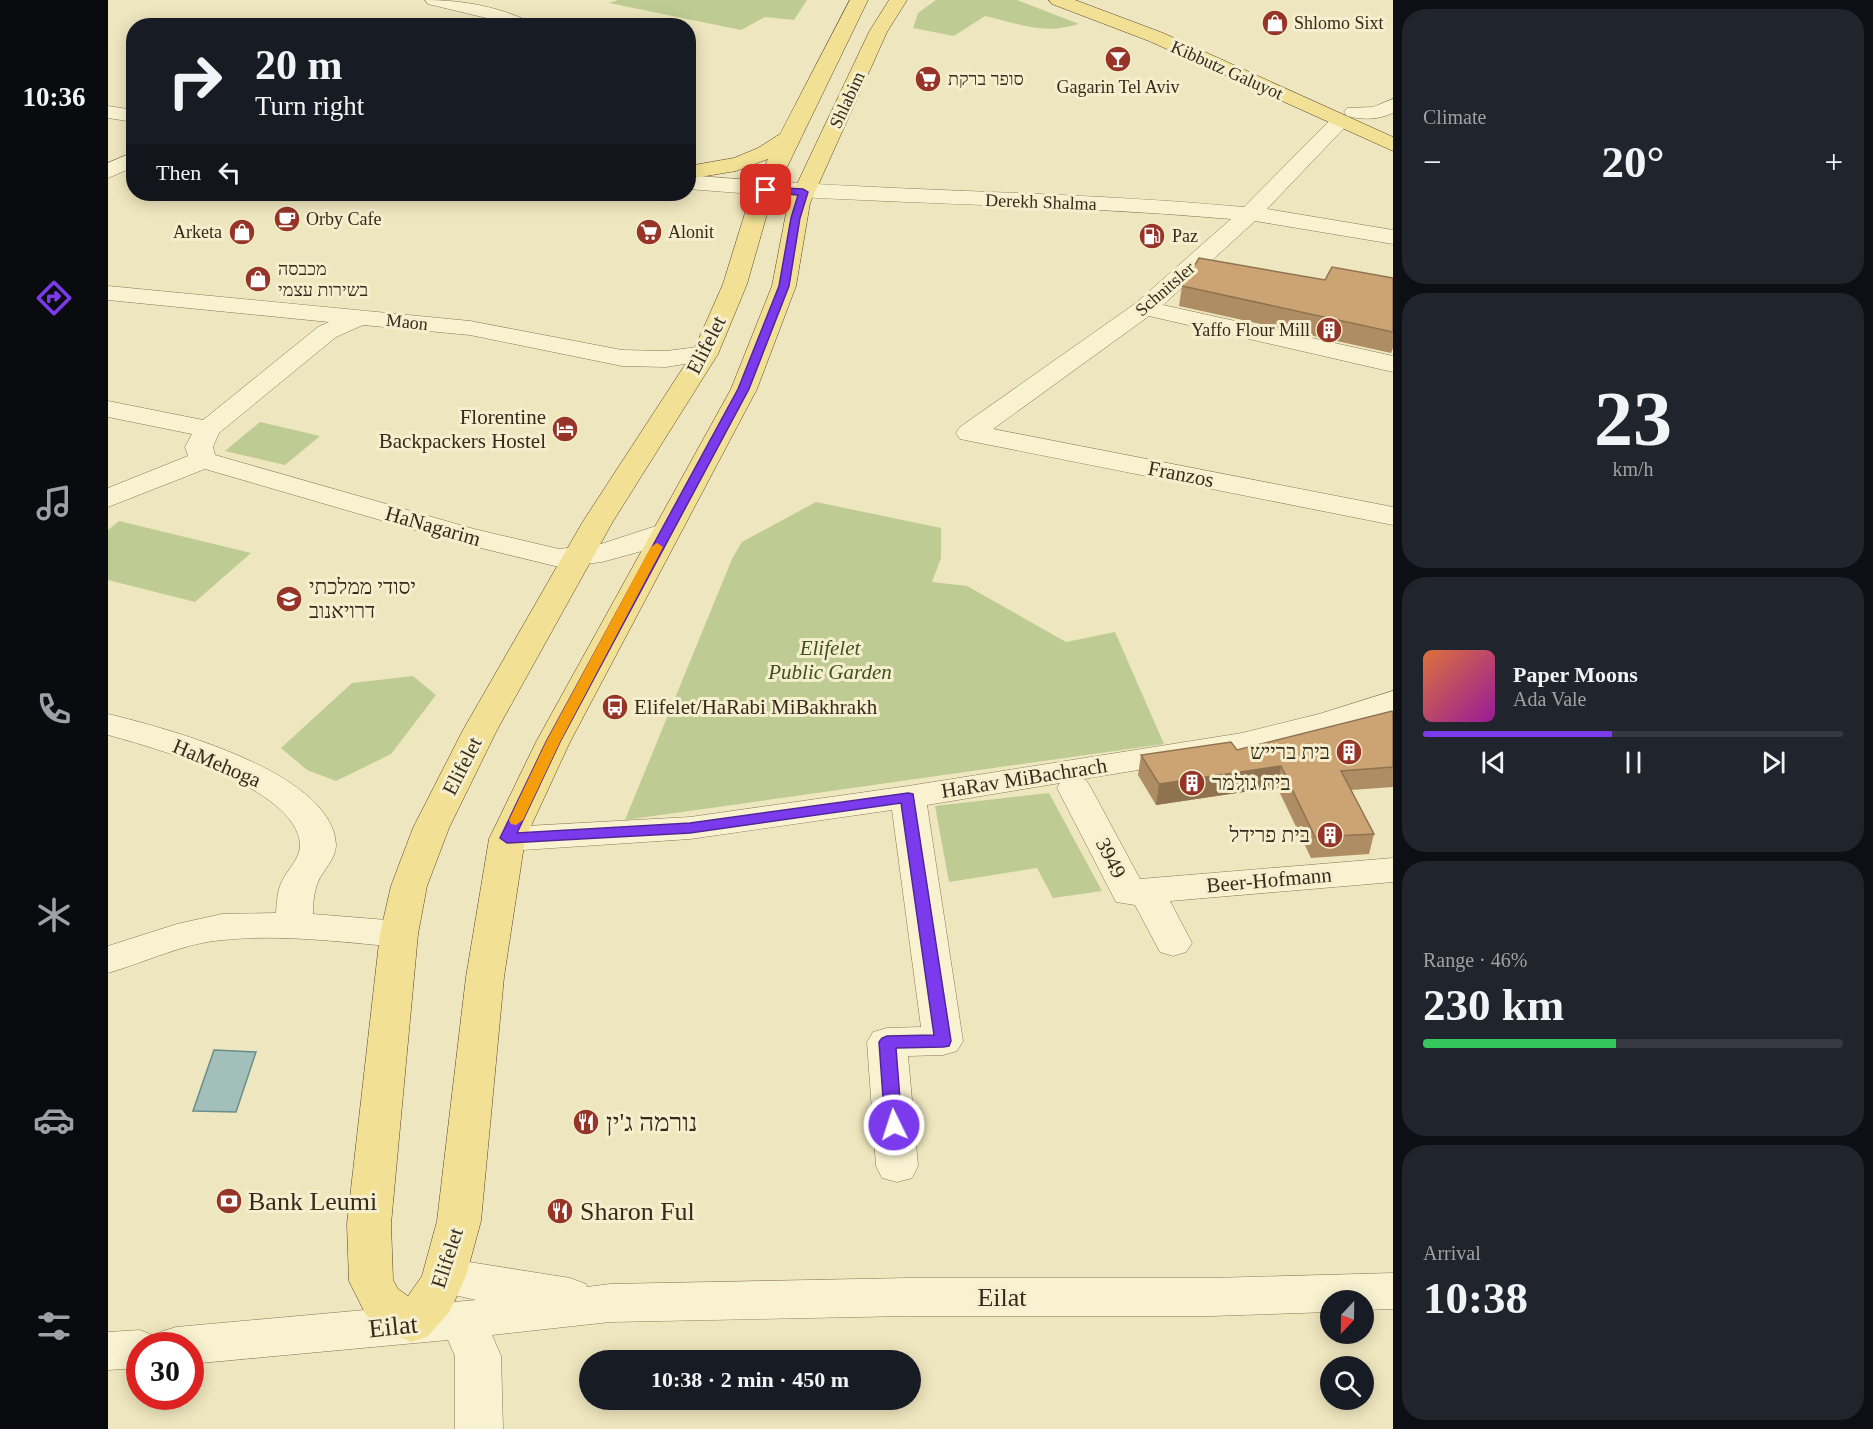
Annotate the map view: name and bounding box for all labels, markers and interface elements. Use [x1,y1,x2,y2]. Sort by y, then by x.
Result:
shop icon: Shlomo Sixt [1260,8,1290,38]
place label: Shlomo Sixt [1294,13,1384,33]
street label: Kibbutz Galuyot [1168,36,1286,104]
icon: right [156,42,234,120]
text: 20 m [255,42,343,88]
bar icon: Gagarin Tel Aviv [1103,44,1133,74]
supermarket icon: סופר ברקת [913,64,943,94]
street label: Shlabim [825,69,869,131]
place label: סופר ברקת [948,69,1024,89]
place label: Gagarin Tel Aviv [1056,77,1180,97]
text: 10:36 [23,82,86,112]
text: Turn right [255,91,364,121]
text: Climate [1423,106,1486,128]
text: 20° [1602,137,1665,187]
text: − [1423,144,1442,180]
text: + [1824,144,1843,180]
icon: left [213,156,246,189]
text: Then [156,160,201,185]
pin [740,164,791,215]
icon: arrive [749,173,782,206]
street label: Derekh Shalma [985,190,1097,214]
cafe icon: Orby Cafe [272,204,302,234]
place label: Orby Cafe [306,209,381,229]
shop icon: Arketa [227,217,257,247]
supermarket icon: Alonit [634,217,664,247]
fuel station icon: Paz [1137,221,1167,251]
place label: Arketa [173,222,222,242]
place label: Alonit [668,222,714,242]
place label: Paz [1172,226,1198,246]
street label: Schnitsler [1131,258,1199,320]
place label: מכבסה בשירות עצמי [278,259,368,300]
shop icon: מכבסה בשירות עצמי [243,264,273,294]
icon: directions [33,277,75,319]
street label: Maon [385,310,429,334]
street label: Elifelet [681,312,731,378]
building icon: Yaffo Flour Mill [1314,315,1344,345]
place label: Yaffo Flour Mill [1191,320,1310,340]
text: 23 [1594,375,1672,462]
place label: Florentine Backpackers Hostel [379,405,546,453]
hotel icon: Florentine Backpackers Hostel [550,414,580,444]
street label: Franzos [1146,456,1216,492]
text: km/h [1612,458,1654,480]
icon: music [33,482,75,524]
street label: HaNagarim [383,501,483,551]
place label: יסודי ממלכתי דרויאנוב [309,575,416,623]
school or university icon: יסודי ממלכתי דרויאנוב [274,584,304,614]
park label: Elifelet Public Garden [767,636,892,684]
text: Paper Moons [1513,662,1638,687]
icon: phone [33,688,75,730]
text: Ada Vale [1513,688,1587,710]
bus stop icon: Elifelet/HaRabi MiBakhrakh [600,692,630,722]
place label: Elifelet/HaRabi MiBakhrakh [634,695,878,719]
street label: Elifelet [437,733,487,799]
street label: HaMehoga [169,734,265,793]
building icon: בית ברייש [1334,737,1364,767]
place label: בית ברייש [1250,740,1330,764]
icon: previous [1477,746,1510,779]
icon: pause [1617,746,1650,779]
icon: next [1757,746,1790,779]
street label: HaRav MiBachrach [939,753,1109,803]
building icon: בית גולמר [1177,768,1207,798]
place label: בית גולמר [1212,771,1291,795]
building icon: בית פרידל [1315,820,1345,850]
place label: בית פרידל [1229,823,1310,847]
street label: 3949 [1091,834,1131,882]
street label: Beer-Hofmann [1205,863,1333,897]
icon: climate [33,894,75,936]
text: Range · 46% [1423,949,1527,971]
text: 230 km [1423,980,1564,1030]
position arrow [862,1093,926,1157]
icon: car [33,1099,75,1141]
restaurant icon: נורמה ג'ין [571,1107,601,1137]
place label: נורמה ג'ין [606,1108,697,1137]
bank icon: Bank Leumi [214,1186,244,1216]
place label: Bank Leumi [248,1187,377,1216]
restaurant icon: Sharon Ful [545,1196,575,1226]
place label: Sharon Ful [580,1197,695,1226]
street label: Elifelet [426,1225,468,1291]
text: Arrival [1423,1242,1481,1264]
text: 10:38 [1423,1273,1528,1323]
street label: Eilat [977,1283,1027,1312]
north arrow [1320,1290,1374,1344]
map controls [1320,1290,1374,1410]
icon: filters [33,1305,75,1347]
street label: Eilat [367,1309,420,1343]
speed limit sign: 30 [126,1332,204,1410]
button: search [1320,1356,1374,1410]
text: 10:38 · 2 min · 450 m [651,1367,849,1392]

